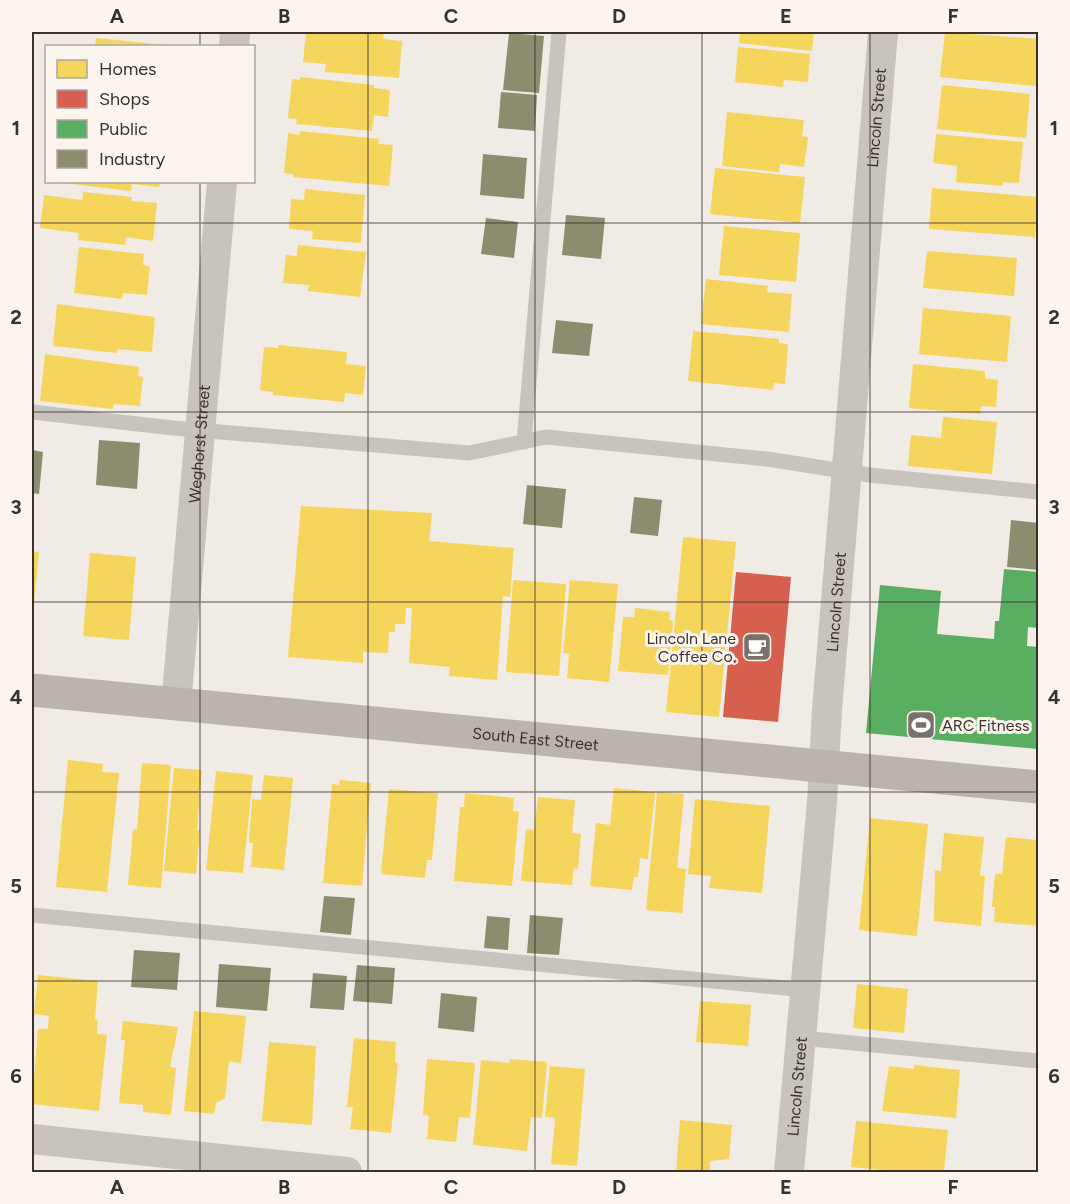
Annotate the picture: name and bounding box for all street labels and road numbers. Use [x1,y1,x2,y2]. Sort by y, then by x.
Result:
street label: Lincoln Street [862,67,890,168]
street label: Weghorst Street [184,384,214,504]
street label: Lincoln Street [822,551,850,653]
street label: South East Street [472,723,600,754]
street label: Lincoln Street [783,1036,811,1137]

